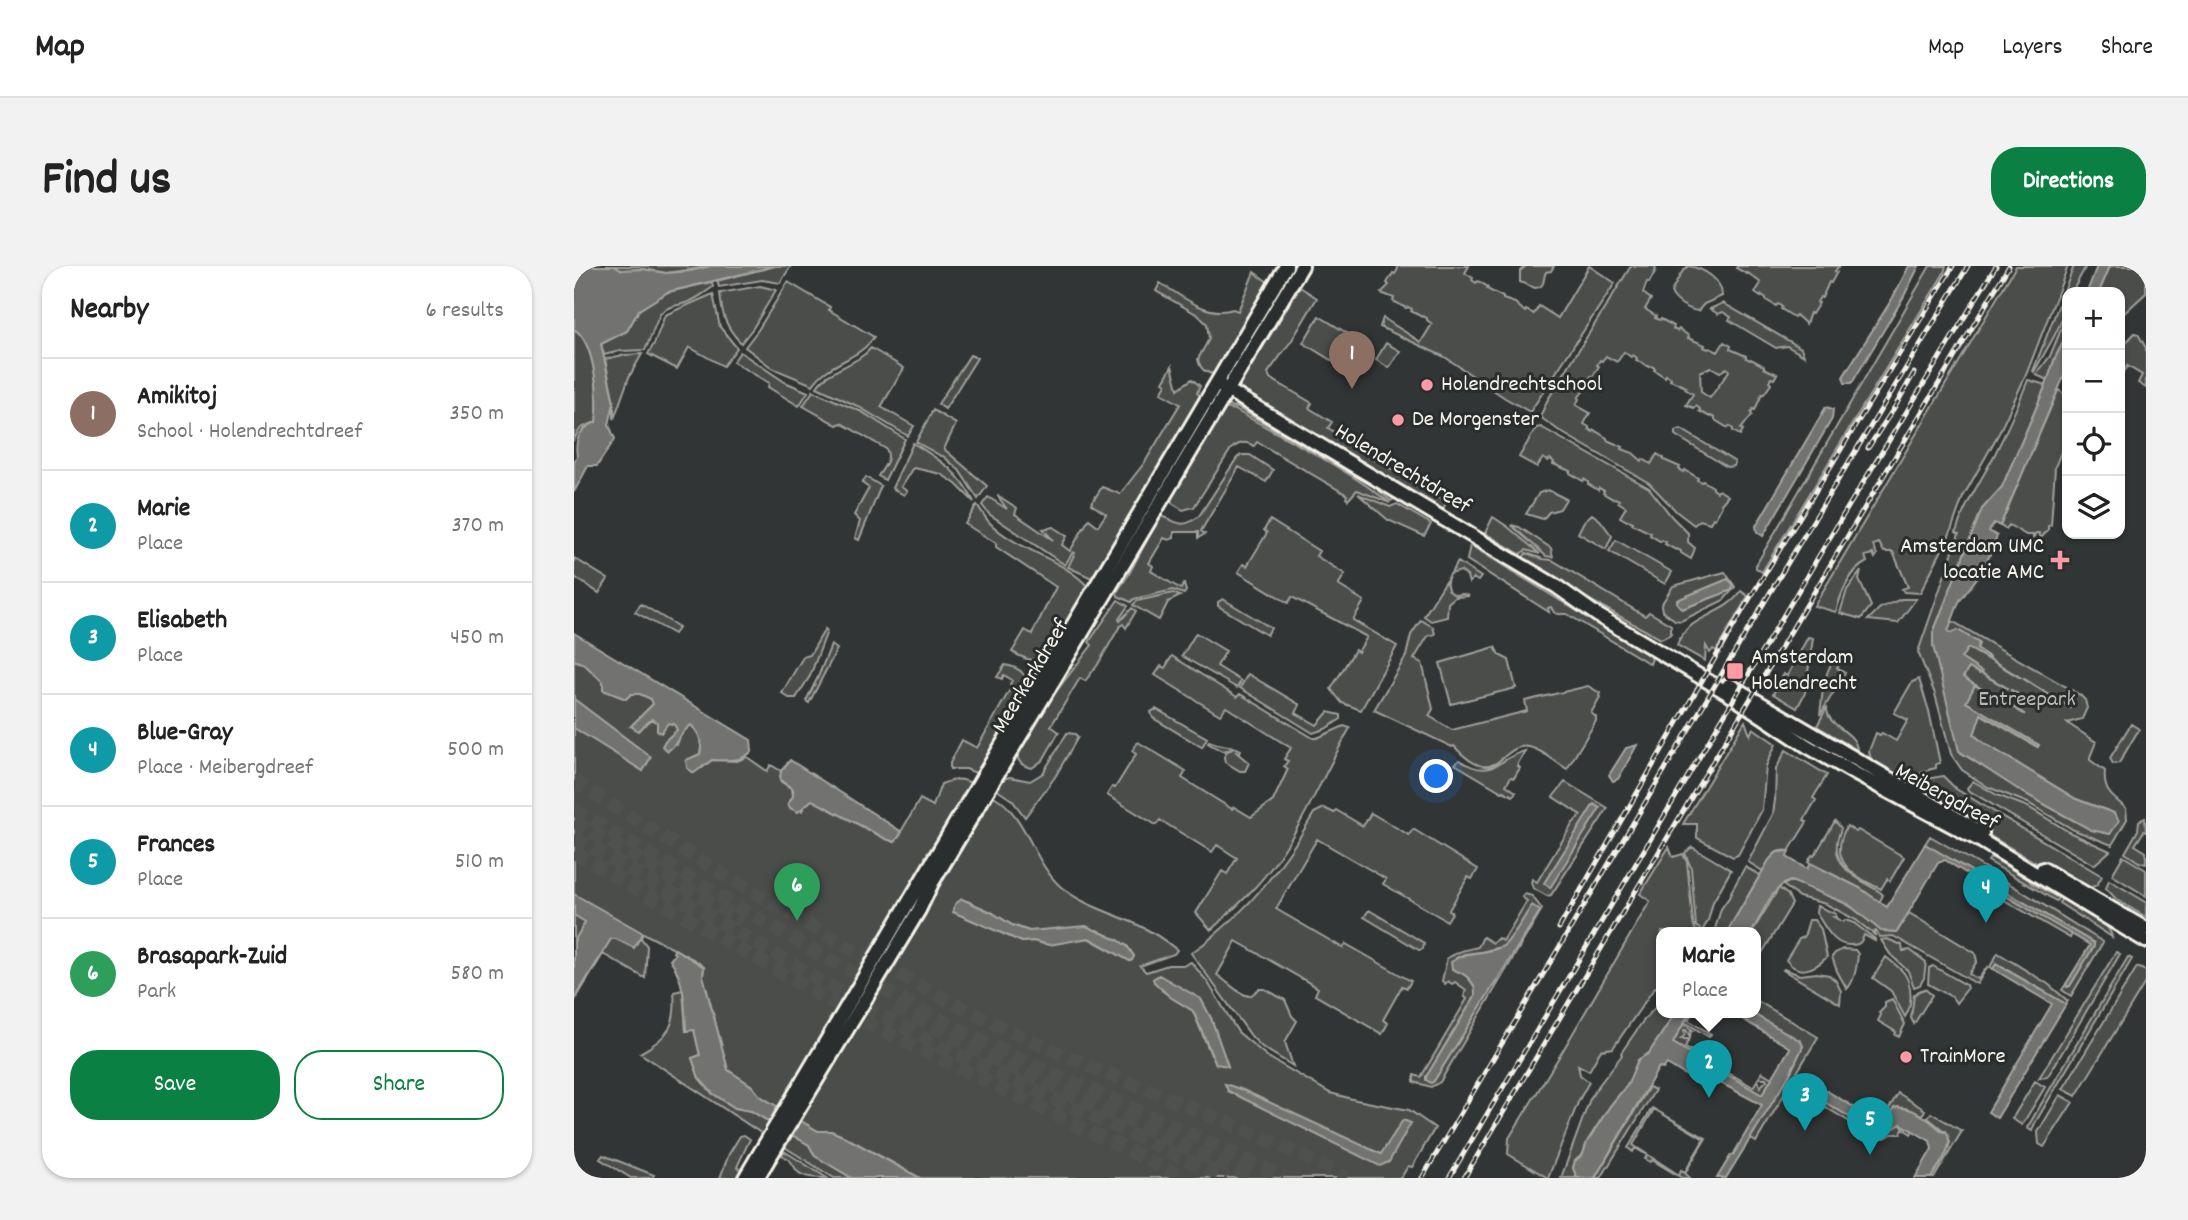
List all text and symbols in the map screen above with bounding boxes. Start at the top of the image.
text: Map [35,25,85,72]
text: Map [1928,31,1964,65]
text: Layers [2002,31,2063,65]
text: Share [2101,31,2153,65]
text: Find us [42,147,171,217]
button: Directions [1991,147,2146,217]
map controls [2062,287,2125,539]
button: + [2062,287,2125,350]
text: Nearby [70,290,148,333]
text: 6 results [426,295,504,328]
pin: 1 [1329,331,1375,389]
button: − [2062,350,2125,413]
place label: Holendrechtschool [1441,369,1603,402]
marker: Holendrechtschool [1419,377,1435,393]
text: Amikitoj [137,379,217,416]
text: 1 [90,398,96,431]
text: 350 m [450,398,504,431]
place label: De Morgenster [1412,404,1540,437]
marker: De Morgenster [1390,412,1406,428]
button: locate [2062,413,2125,476]
text: School · Holendrechtdreef [137,416,362,449]
street label: Holendrechtdreef [1328,416,1477,524]
button: layers [2062,476,2125,539]
text: Marie [137,491,190,528]
text: 2 [88,510,98,543]
text: 370 m [451,510,504,543]
text: Place [137,528,183,561]
place label: Amsterdam UMC locatie AMC [1900,531,2044,590]
marker: Amsterdam UMC locatie AMC [2050,550,2070,570]
text: Elisabeth [137,603,227,640]
street label: Meerkerkdreef [985,613,1079,740]
text: 3 [88,622,98,655]
text: 450 m [450,622,504,655]
text: Place [137,640,183,673]
place label: Amsterdam Holendrecht [1751,642,1857,701]
marker: Amsterdam Holendrecht [1725,661,1745,681]
park label: Entreepark [1978,684,2076,717]
text: Blue-Gray [137,715,233,752]
text: 4 [88,734,98,767]
text: 500 m [447,734,504,767]
text: Place · Meibergdreef [137,752,313,785]
street label: Meibergdreef [1888,756,2005,841]
your location [1419,759,1453,793]
text: Frances [137,827,215,864]
text: 5 [88,846,98,879]
text: 510 m [455,846,504,879]
pin: 6 [774,863,820,921]
text: Place [137,864,183,897]
pin: 4 [1963,865,2009,923]
popup [1656,927,1761,1018]
text: Marie [1682,938,1735,975]
text: Brasapark-Zuid [137,939,287,976]
text: 6 [87,958,99,991]
text: 580 m [451,958,504,991]
text: Place [1682,975,1728,1008]
text: Park [137,976,176,1009]
pin: 2 [1686,1040,1732,1098]
place label: TrainMore [1920,1041,2006,1074]
marker: TrainMore [1898,1049,1914,1065]
button: Save [70,1050,280,1120]
button: Share [294,1050,504,1120]
pin: 3 [1782,1073,1828,1131]
pin: 5 [1847,1097,1893,1155]

